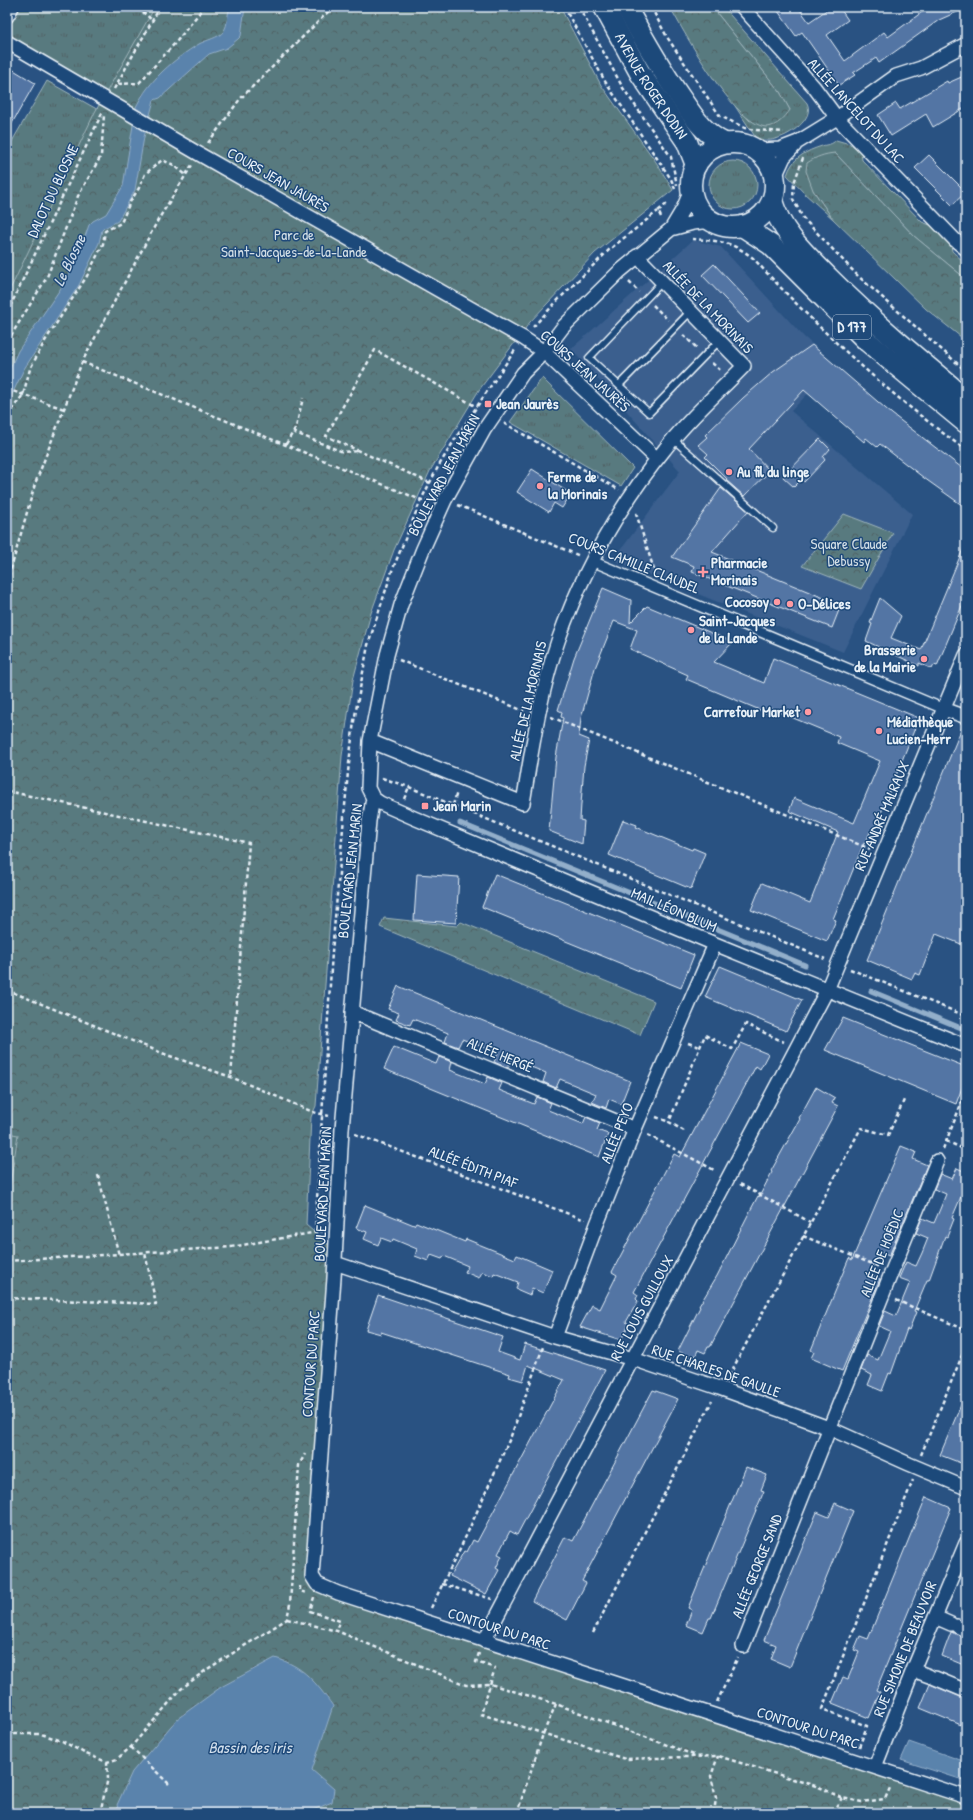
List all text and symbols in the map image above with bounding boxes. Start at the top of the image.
street label: AVENUE ROGER DODIN [610,29,693,143]
street label: ALLÉE LANCELOT DU LAC [803,53,909,168]
street label: DALOT DU BLOSNE [22,140,83,241]
street label: COURS JEAN JAURÈS [223,142,333,217]
park label: Parc de Saint-Jacques-de-la-Lande [221,224,367,262]
water label: Le Blosne [47,230,91,289]
street label: ALLÉE DE LA MORINAIS [658,255,758,358]
road number: D 177 [833,315,871,339]
street label: COURS JEAN JAURÈS [536,325,635,417]
place label: Jean Jaurès [496,393,559,414]
marker: Jean Jaurès [483,399,493,409]
street label: BOULEVARD JEAN MARIN [403,410,485,539]
place label: Au fil du linge [737,461,809,483]
place label: Ferme de la Morinais [547,466,607,504]
marker: Au fil du linge [724,467,734,477]
marker: Ferme de la Morinais [535,481,545,491]
street label: COURS CAMILLE CLAUDEL [565,527,703,599]
park label: Square Claude Debussy [811,533,887,571]
place label: Pharmacie Morinais [711,552,767,590]
marker: Pharmacie Morinais [698,567,708,577]
place label: Cocosoy [725,591,770,613]
place label: O-Délices [798,593,851,614]
marker: Cocosoy [772,597,782,607]
marker: O-Délices [785,599,795,609]
place label: Saint-Jacques de la Lande [699,610,775,648]
marker: Saint-Jacques de la Lande [686,625,696,635]
street label: ALLÉE DE LA MORINAIS [504,639,551,763]
place label: Brasserie de la Mairie [854,639,916,677]
marker: Brasserie de la Mairie [919,654,929,664]
place label: Carrefour Market [704,701,801,722]
marker: Carrefour Market [803,707,813,717]
place label: Médiathèque Lucien-Herr [887,711,953,749]
marker: Médiathèque Lucien-Herr [874,726,884,736]
street label: RUE ANDRÉ MALRAUX [849,758,914,874]
place label: Jean Marin [433,795,492,816]
marker: Jean Marin [420,801,430,811]
street label: BOULEVARD JEAN MARIN [332,803,367,939]
street label: MAIL LÉON BLUM [628,882,720,937]
street label: ALLÉE HERGÉ [464,1032,537,1077]
street label: ALLÉE PEYO [595,1099,638,1166]
street label: BOULEVARD JEAN MARIN [308,1126,337,1262]
street label: ALLÉE ÉDITH PIAF [426,1140,521,1193]
street label: ALLÉE DE HOËDIC [854,1206,909,1300]
street label: RUE LOUIS GUILLOUX [605,1251,678,1364]
street label: CONTOUR DU PARC [296,1310,325,1418]
street label: RUE CHARLES DE GAULLE [649,1339,784,1403]
street label: ALLÉE GEORGE SAND [726,1510,787,1621]
street label: RUE SIMONE DE BEAUVOIR [868,1577,941,1720]
street label: CONTOUR DU PARC [445,1602,553,1655]
street label: CONTOUR DU PARC [754,1701,862,1754]
water label: Bassin des iris [208,1736,293,1758]

